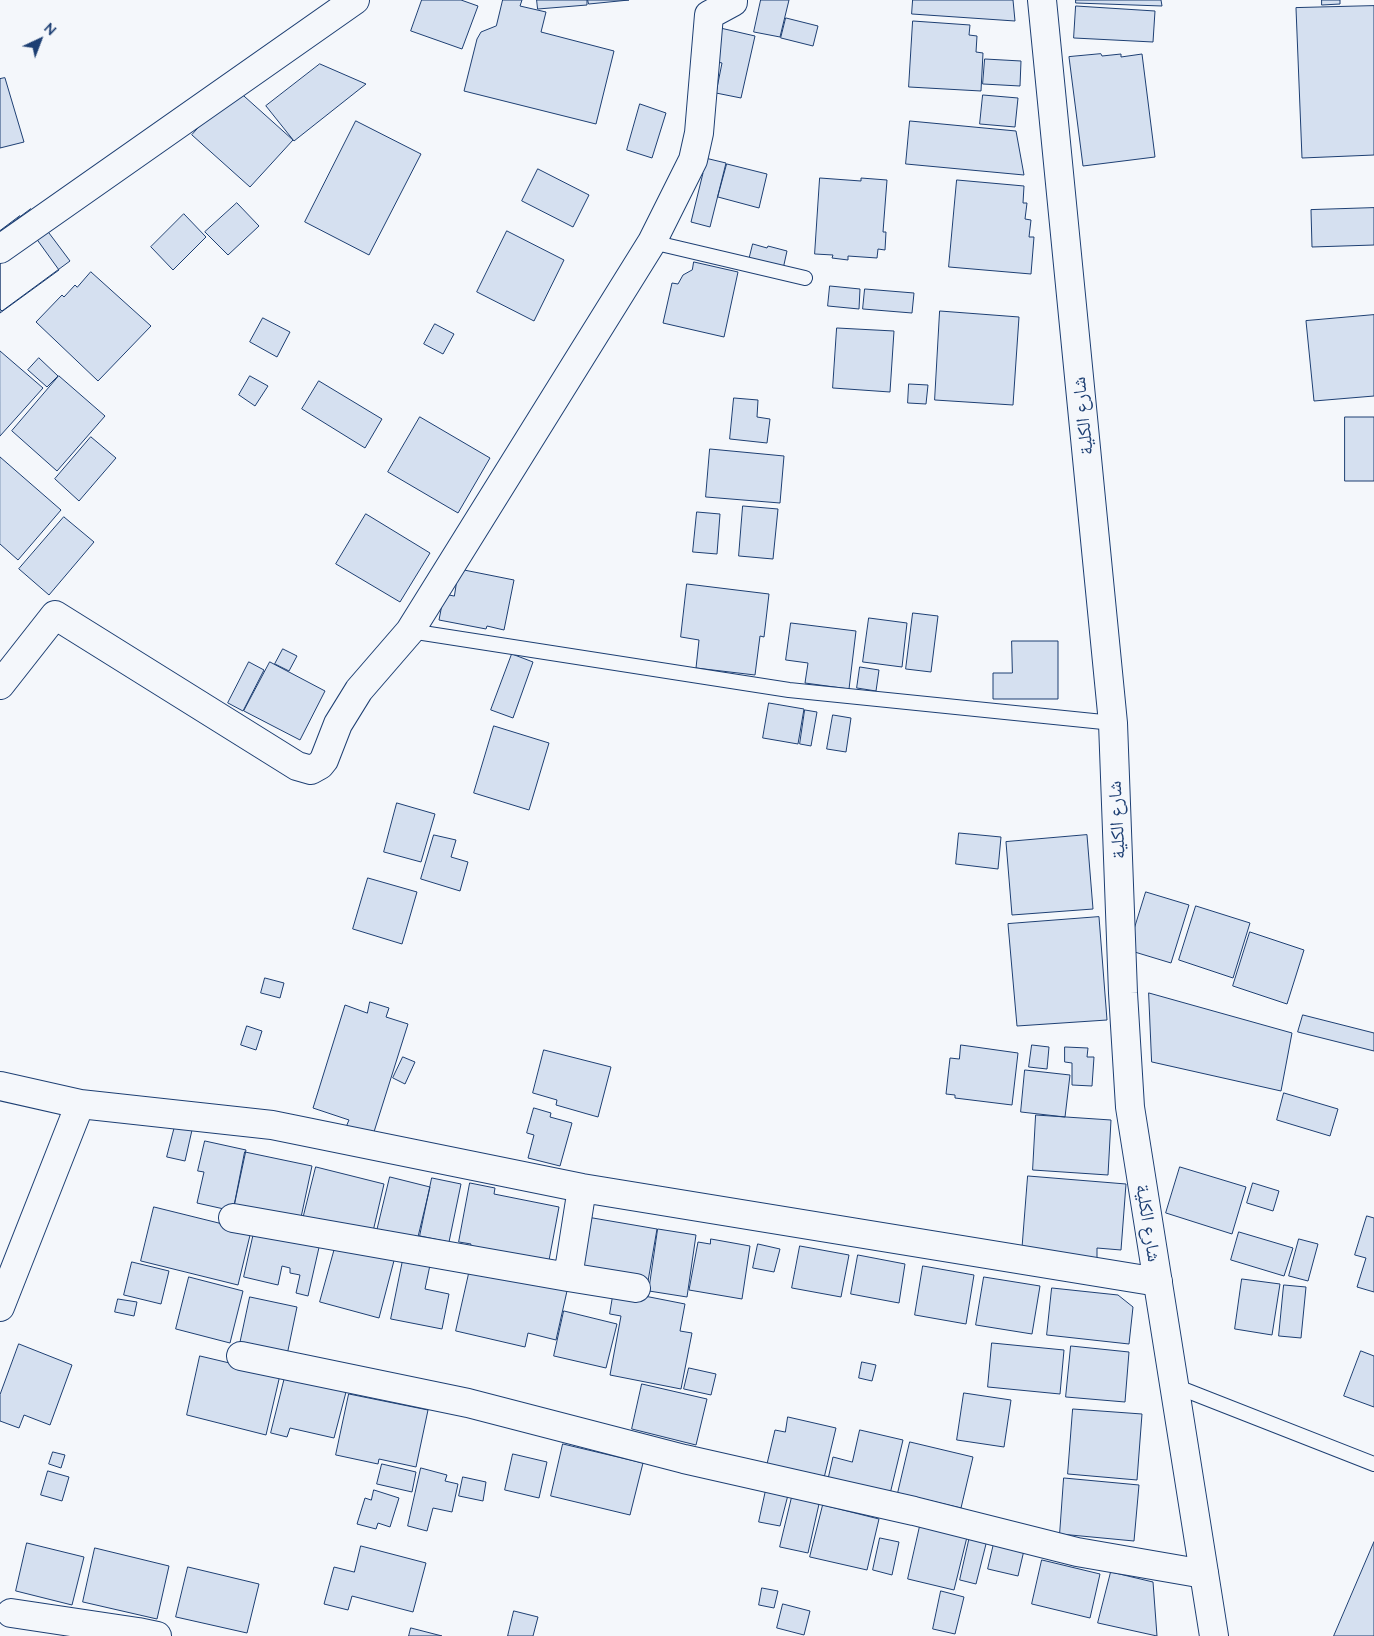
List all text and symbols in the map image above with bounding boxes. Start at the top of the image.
north arrow [15,15,65,65]
text: N [40,19,60,39]
street label: شارع الكلية [1068,376,1098,456]
street label: شارع الكلية [1104,780,1130,860]
street label: شارع الكلية [1131,1182,1165,1264]

